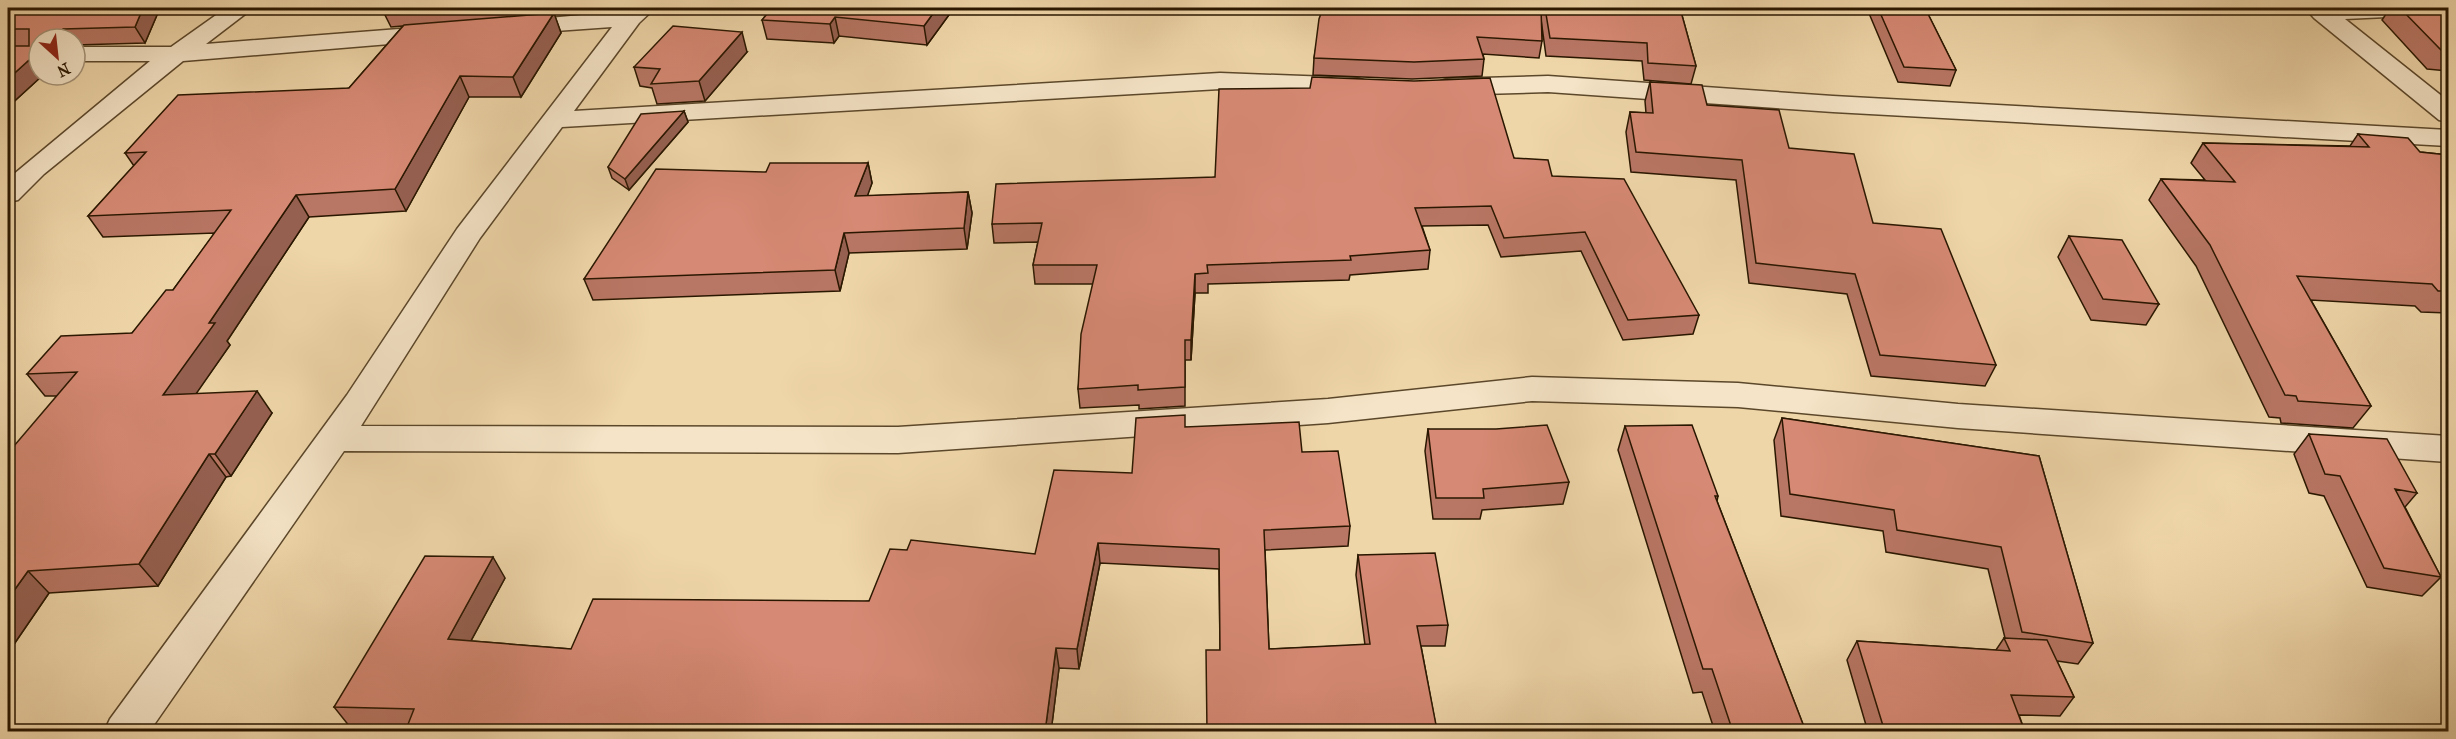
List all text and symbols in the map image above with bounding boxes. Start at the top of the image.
north arrow [27,27,87,87]
text: N [53,59,73,82]

